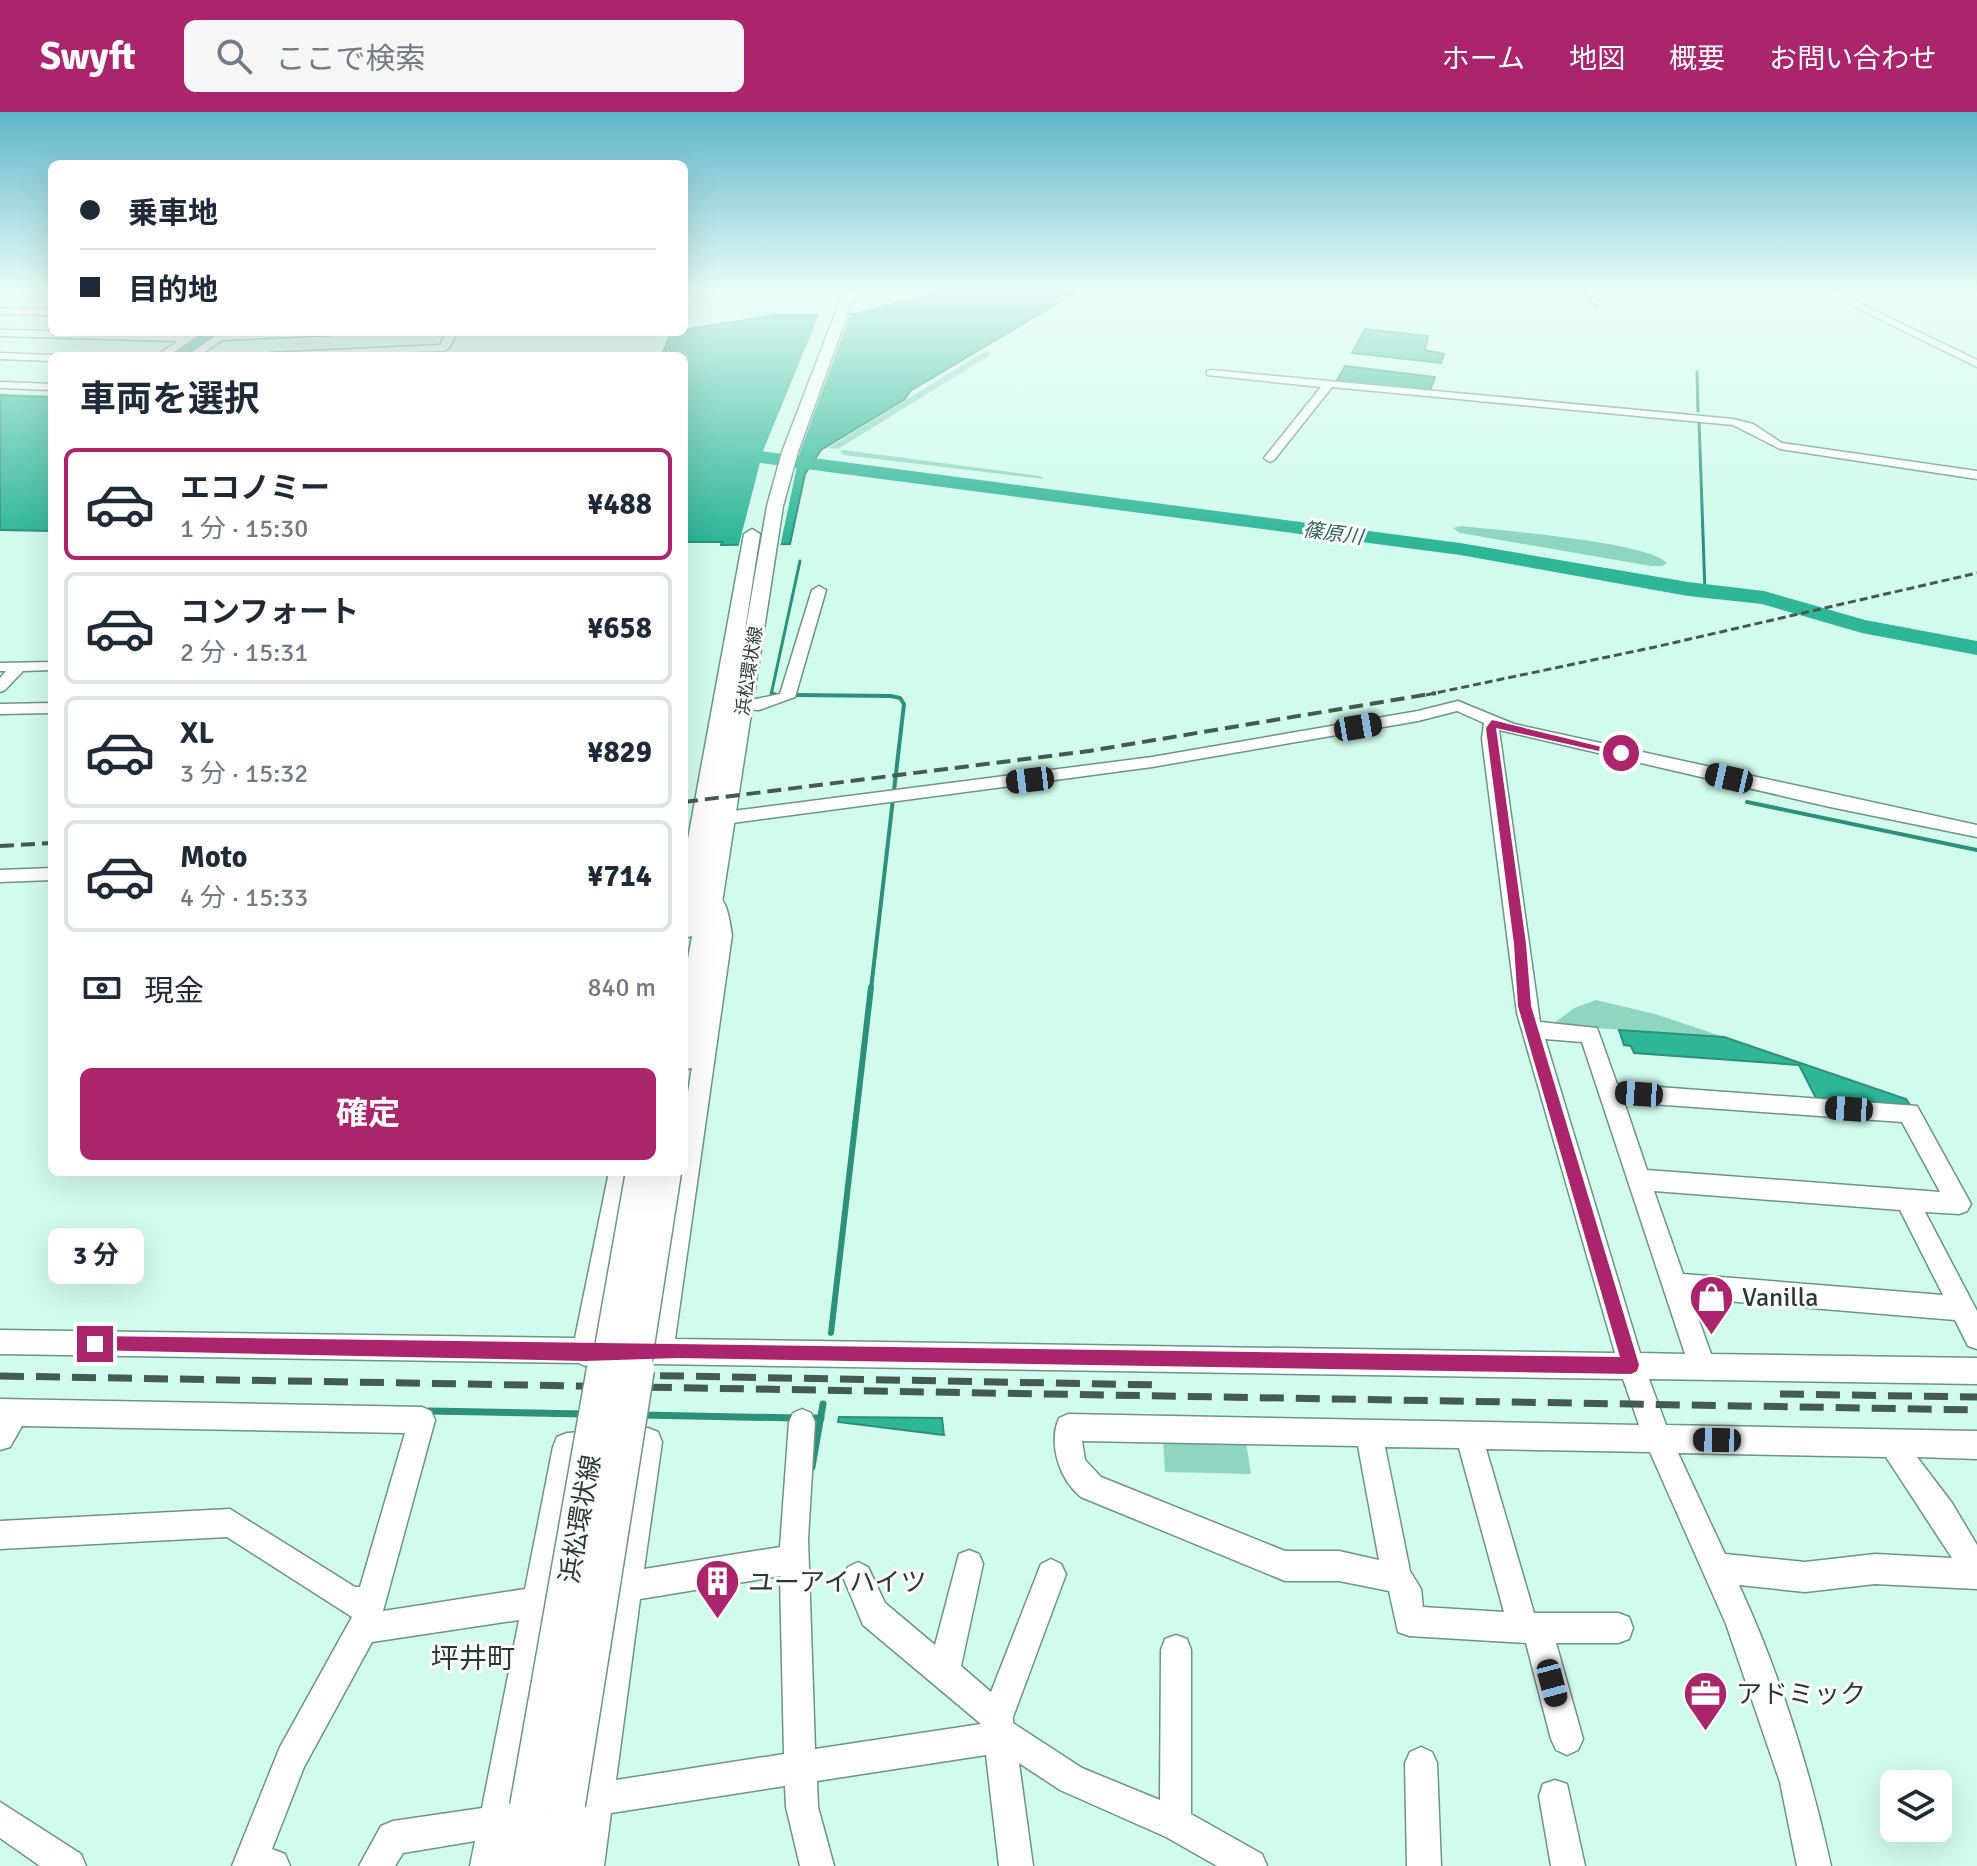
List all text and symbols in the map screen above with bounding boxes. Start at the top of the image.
search box [184,20,744,92]
text: Swyft [40,33,136,80]
icon: search [212,34,256,78]
text: ここで検索 [276,41,426,78]
text: ホーム [1442,42,1525,76]
text: 地図 [1569,42,1625,76]
text: 概要 [1669,42,1725,76]
text: お問い合わせ [1769,42,1937,76]
text: 乗車地 [128,195,218,232]
text: 目的地 [128,272,218,309]
text: 車両を選択 [80,377,260,422]
icon: car [84,468,156,540]
text: エコノミー [180,470,330,507]
text: ¥488 [587,486,652,523]
text: 1 分 · 15:30 [180,513,308,545]
water label: 篠原川 [1301,517,1366,550]
icon: car [84,592,156,664]
text: コンフォート [180,594,359,631]
text: ¥658 [587,610,652,647]
street label: 浜松環状線 [731,625,767,717]
text: 2 分 · 15:31 [180,637,308,669]
car [1332,711,1384,743]
text: XL [180,715,214,752]
icon: car [84,716,156,788]
text: ¥829 [587,734,652,771]
route start [1603,735,1639,771]
text: 3 分 · 15:32 [180,758,308,790]
car [1703,761,1755,795]
car [1005,765,1055,795]
text: Moto [180,839,247,876]
icon: car [84,840,156,912]
text: ¥714 [587,858,652,895]
text: 4 分 · 15:33 [180,882,308,914]
icon: cash [80,966,124,1010]
text: 840 m [587,972,656,1004]
text: 現金 [144,973,204,1010]
button: 確定 [80,1068,656,1160]
car [1614,1080,1664,1108]
car [1824,1095,1874,1123]
callout: 3 分 [47,1228,143,1284]
text: 3 分 [73,1240,119,1272]
shop icon: Vanilla [1687,1273,1735,1336]
place label: Vanilla [1742,1282,1819,1314]
route end [77,1326,113,1362]
car [1693,1428,1741,1452]
street label: 浜松環状線 [554,1452,608,1586]
building icon: ユーアイハイツ [693,1558,741,1621]
place label: ユーアイハイツ [748,1567,927,1599]
district label: 坪井町 [431,1642,515,1676]
car [1534,1657,1570,1709]
office icon: アドミック [1681,1670,1729,1733]
place label: アドミック [1736,1679,1866,1711]
map controls [1880,1770,1952,1842]
button: layers [1880,1770,1952,1842]

